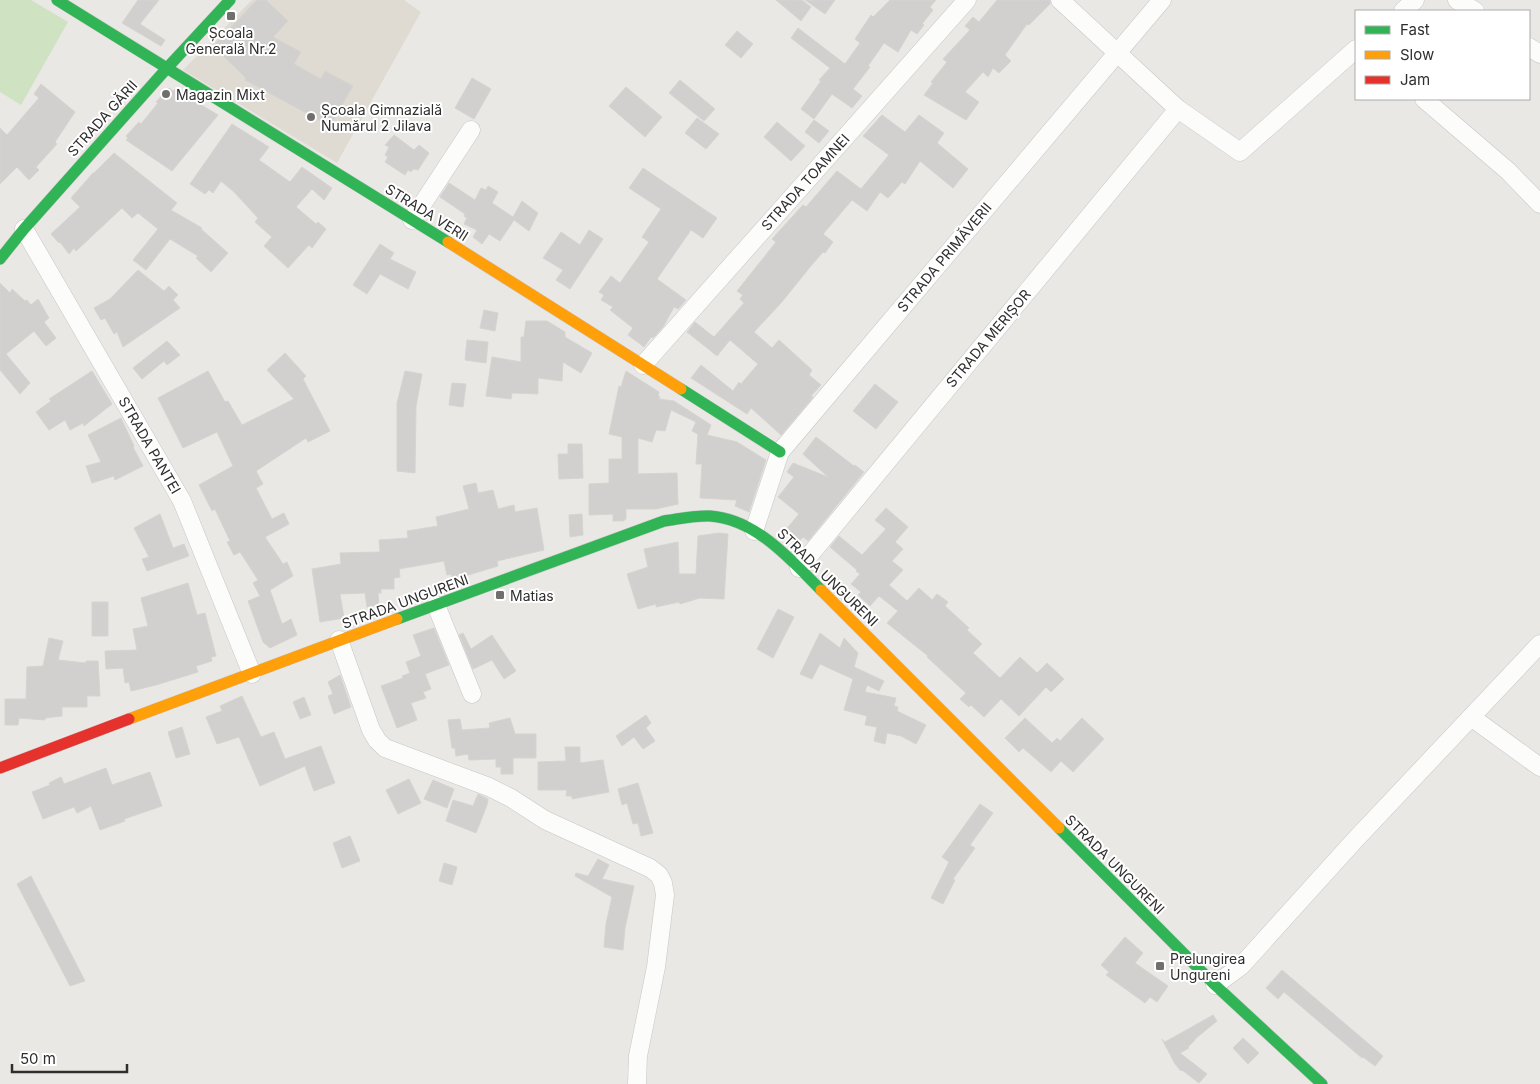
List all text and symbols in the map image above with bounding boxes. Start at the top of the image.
marker: Școala Generală Nr.2 [225,10,237,22]
legend [1355,10,1530,100]
text: Fast [1400,20,1430,39]
place label: Școala Generală Nr.2 [186,24,276,57]
text: Slow [1400,45,1434,64]
text: Jam [1400,70,1430,89]
street label: STRADA GĂRII [63,76,141,159]
place label: Magazin Mixt [176,86,265,103]
marker: Magazin Mixt [160,88,172,100]
place label: Școala Gimnazială Numărul 2 Jilava [321,101,442,134]
marker: Școala Gimnazială Numărul 2 Jilava [305,111,317,123]
street label: STRADA TOAMNEI [757,130,853,234]
street label: STRADA VERII [382,180,472,244]
street label: STRADA PRIMĂVERII [893,198,995,315]
street label: STRADA MERIȘOR [942,286,1035,391]
street label: STRADA PANTEI [115,393,185,497]
street label: STRADA UNGURENI [774,525,882,629]
street label: STRADA UNGURENI [339,570,471,632]
place label: Matias [510,587,554,604]
marker: Matias [494,589,506,601]
street label: STRADA UNGURENI [1062,811,1168,917]
place label: Prelungirea Ungureni [1170,950,1245,983]
marker: Prelungirea Ungureni [1154,960,1166,972]
scale bar [12,1042,128,1074]
text: 50 m [20,1049,56,1068]

